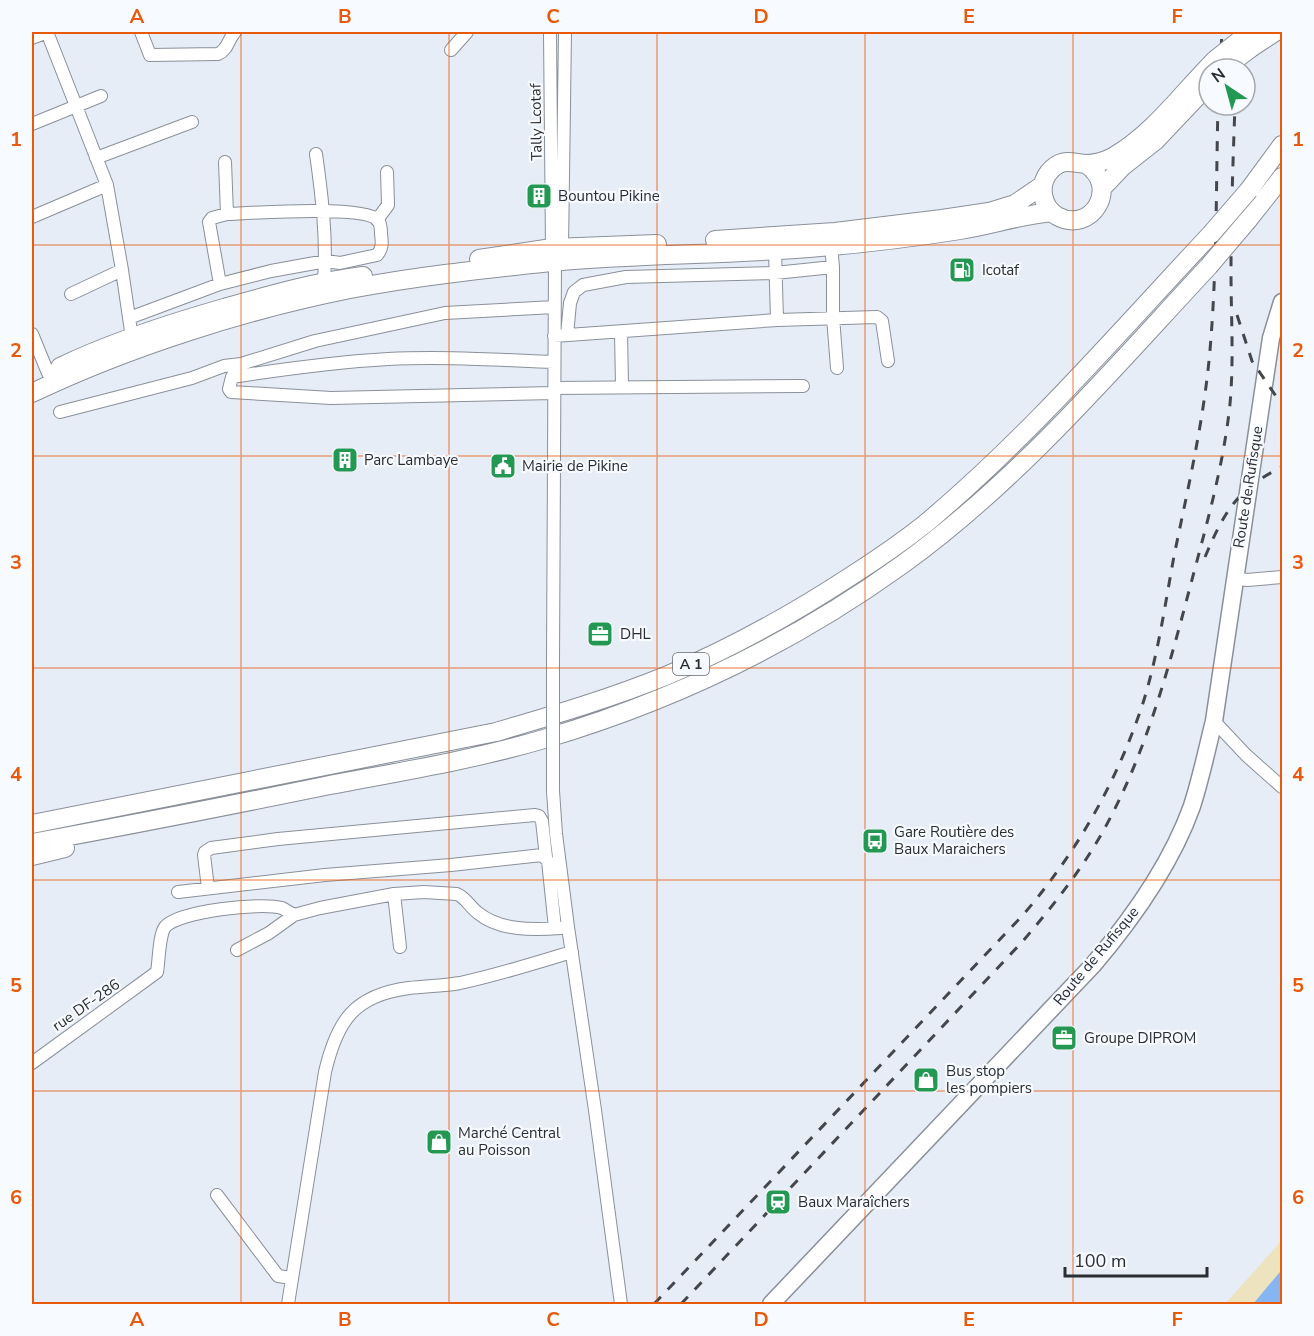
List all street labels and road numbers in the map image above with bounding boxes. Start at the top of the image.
street label: Tally Lcotaf [525,82,547,161]
street label: Route de Rufisque [1228,424,1268,550]
road number: A 1 [673,653,709,675]
street label: Route de Rufisque [1049,902,1143,1010]
street label: rue DF-286 [48,974,124,1036]

